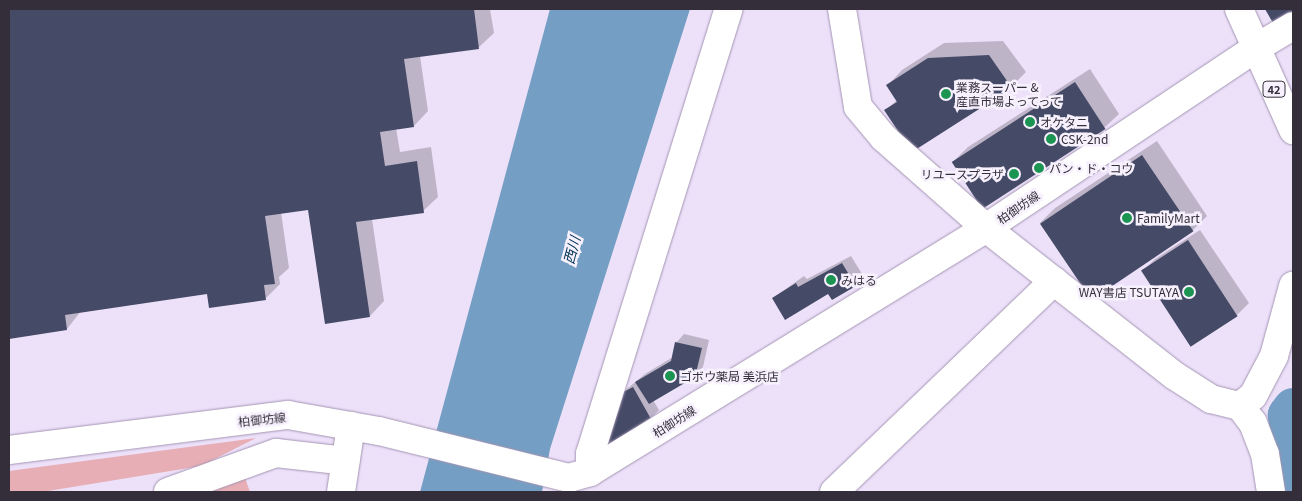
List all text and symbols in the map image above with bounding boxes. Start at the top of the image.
place label: 業務スーパー & 産直市場よってって [956,80,1064,108]
road number: 42 [1262,80,1286,98]
marker: 業務スーパー & 産直市場よってって [940,88,952,100]
place label: オケタニ [1040,115,1088,129]
marker: オケタニ [1024,116,1036,128]
place label: CSK-2nd [1061,132,1108,146]
marker: CSK-2nd [1045,133,1057,145]
place label: パン・ド・コウ [1049,161,1133,175]
marker: パン・ド・コウ [1033,162,1045,174]
place label: リユースプラザ [920,167,1004,181]
marker: リユースプラザ [1008,168,1020,180]
street label: 柏御坊線 [994,188,1042,226]
place label: FamilyMart [1137,211,1200,225]
marker: FamilyMart [1121,212,1133,224]
water label: 西川 [559,234,583,266]
place label: みはる [841,273,877,287]
marker: みはる [825,274,837,286]
place label: WAY書店 TSUTAYA [1079,285,1179,299]
marker: WAY書店 TSUTAYA [1183,286,1195,298]
place label: ゴボウ薬局 美浜店 [680,369,779,383]
marker: ゴボウ薬局 美浜店 [664,370,676,382]
street label: 柏御坊線 [650,402,698,440]
street label: 柏御坊線 [237,409,287,429]

